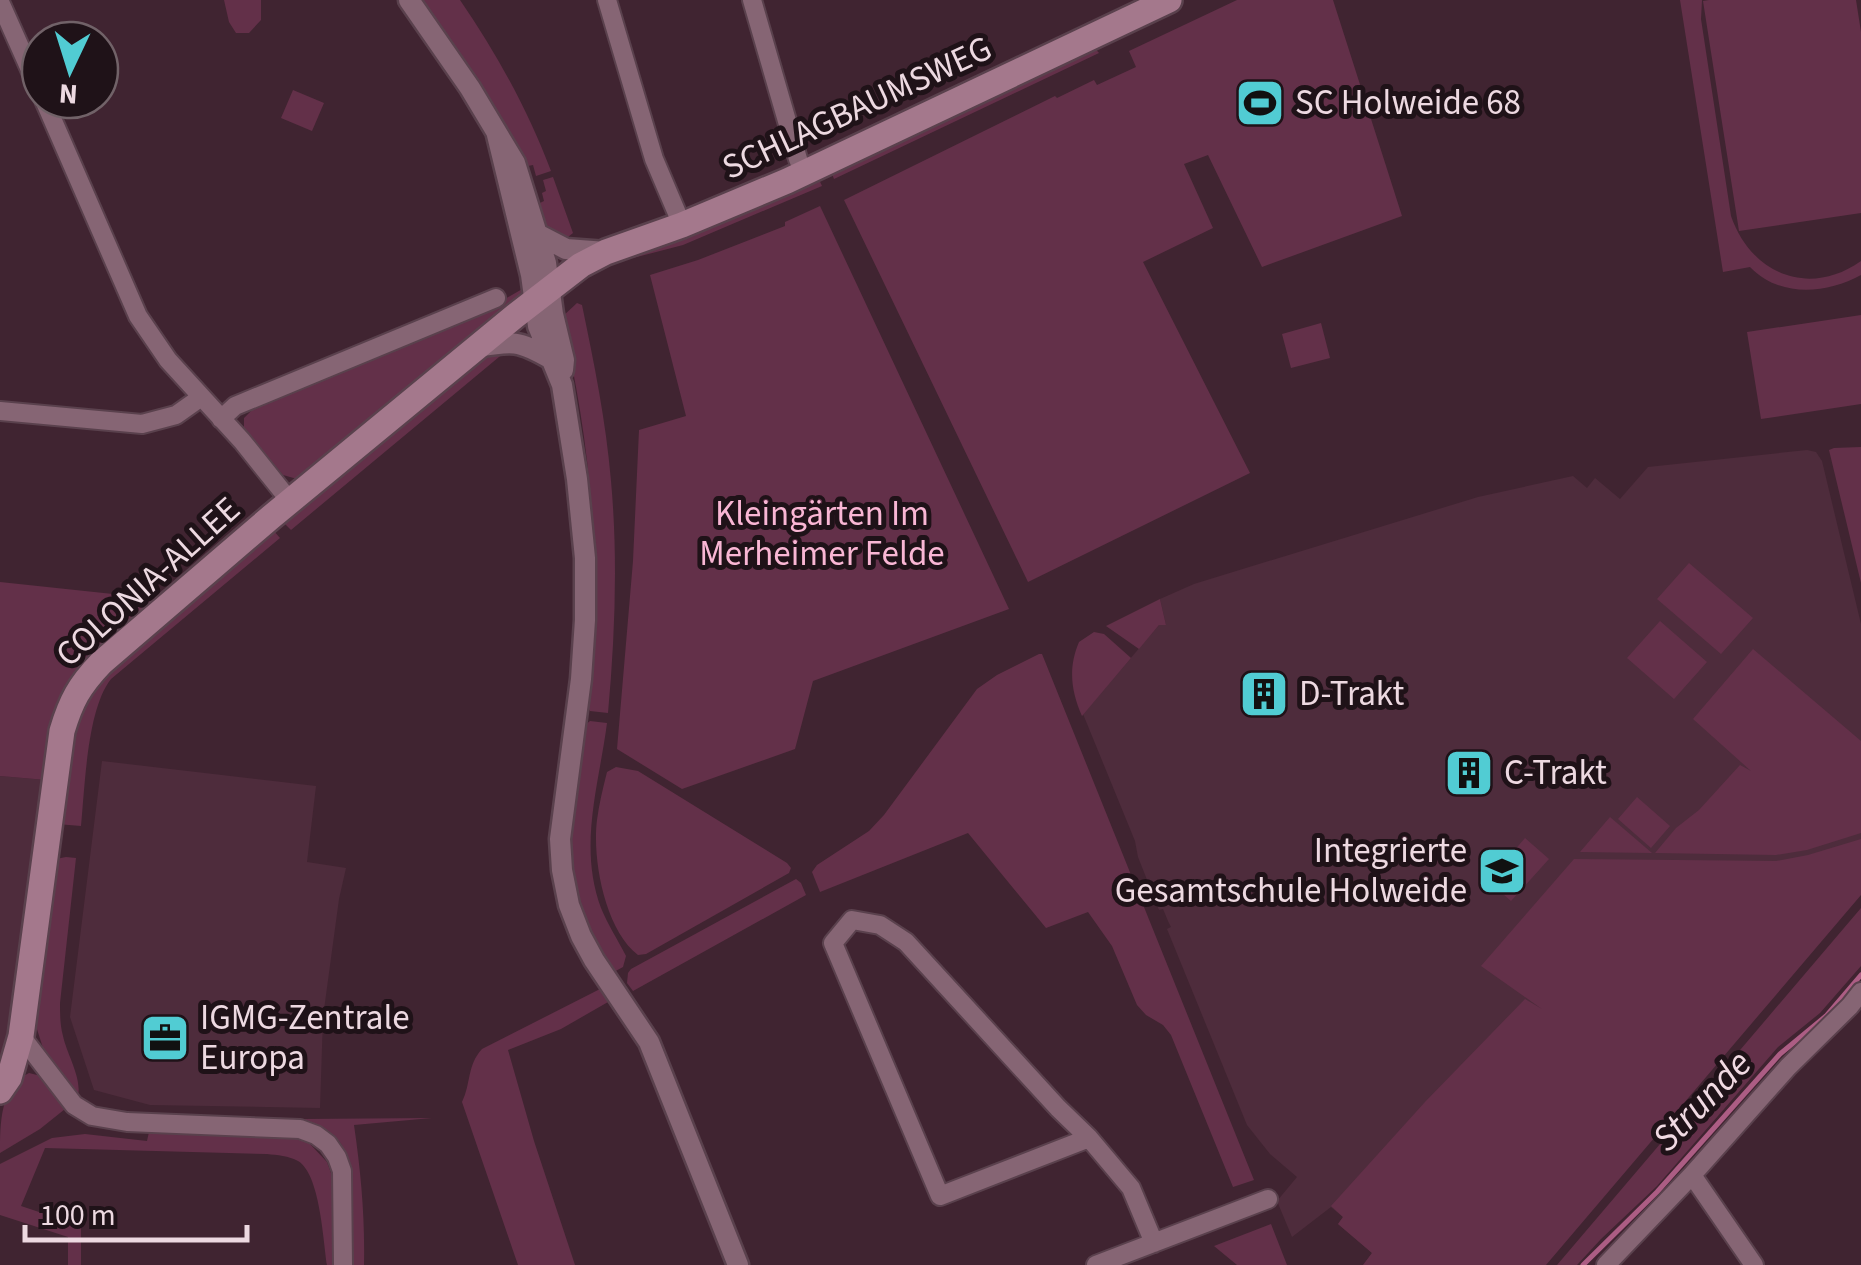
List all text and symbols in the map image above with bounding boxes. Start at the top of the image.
north arrow [20,20,120,120]
street label: SCHLAGBAUMSWEG [714,24,1000,192]
text: N [58,73,79,115]
sports icon: SC Holweide 68 [1234,77,1286,129]
place label: SC Holweide 68 [1295,78,1521,128]
street label: COLONIA-ALLEE [45,485,251,679]
park label: Kleingärten Im Merheimer Felde [699,489,945,579]
building icon: D-Trakt [1238,668,1290,720]
place label: D-Trakt [1299,669,1404,719]
building icon: C-Trakt [1443,747,1495,799]
place label: C-Trakt [1504,748,1607,798]
place label: Integrierte Gesamtschule Holweide [1115,826,1467,916]
school or university icon: Integrierte Gesamtschule Holweide [1476,845,1528,897]
place label: IGMG-Zentrale Europa [200,993,410,1083]
office icon: IGMG-Zentrale Europa [139,1012,191,1064]
water label: Strunde [1640,1038,1764,1164]
scale bar [25,1180,248,1242]
text: 100 m [40,1194,116,1237]

